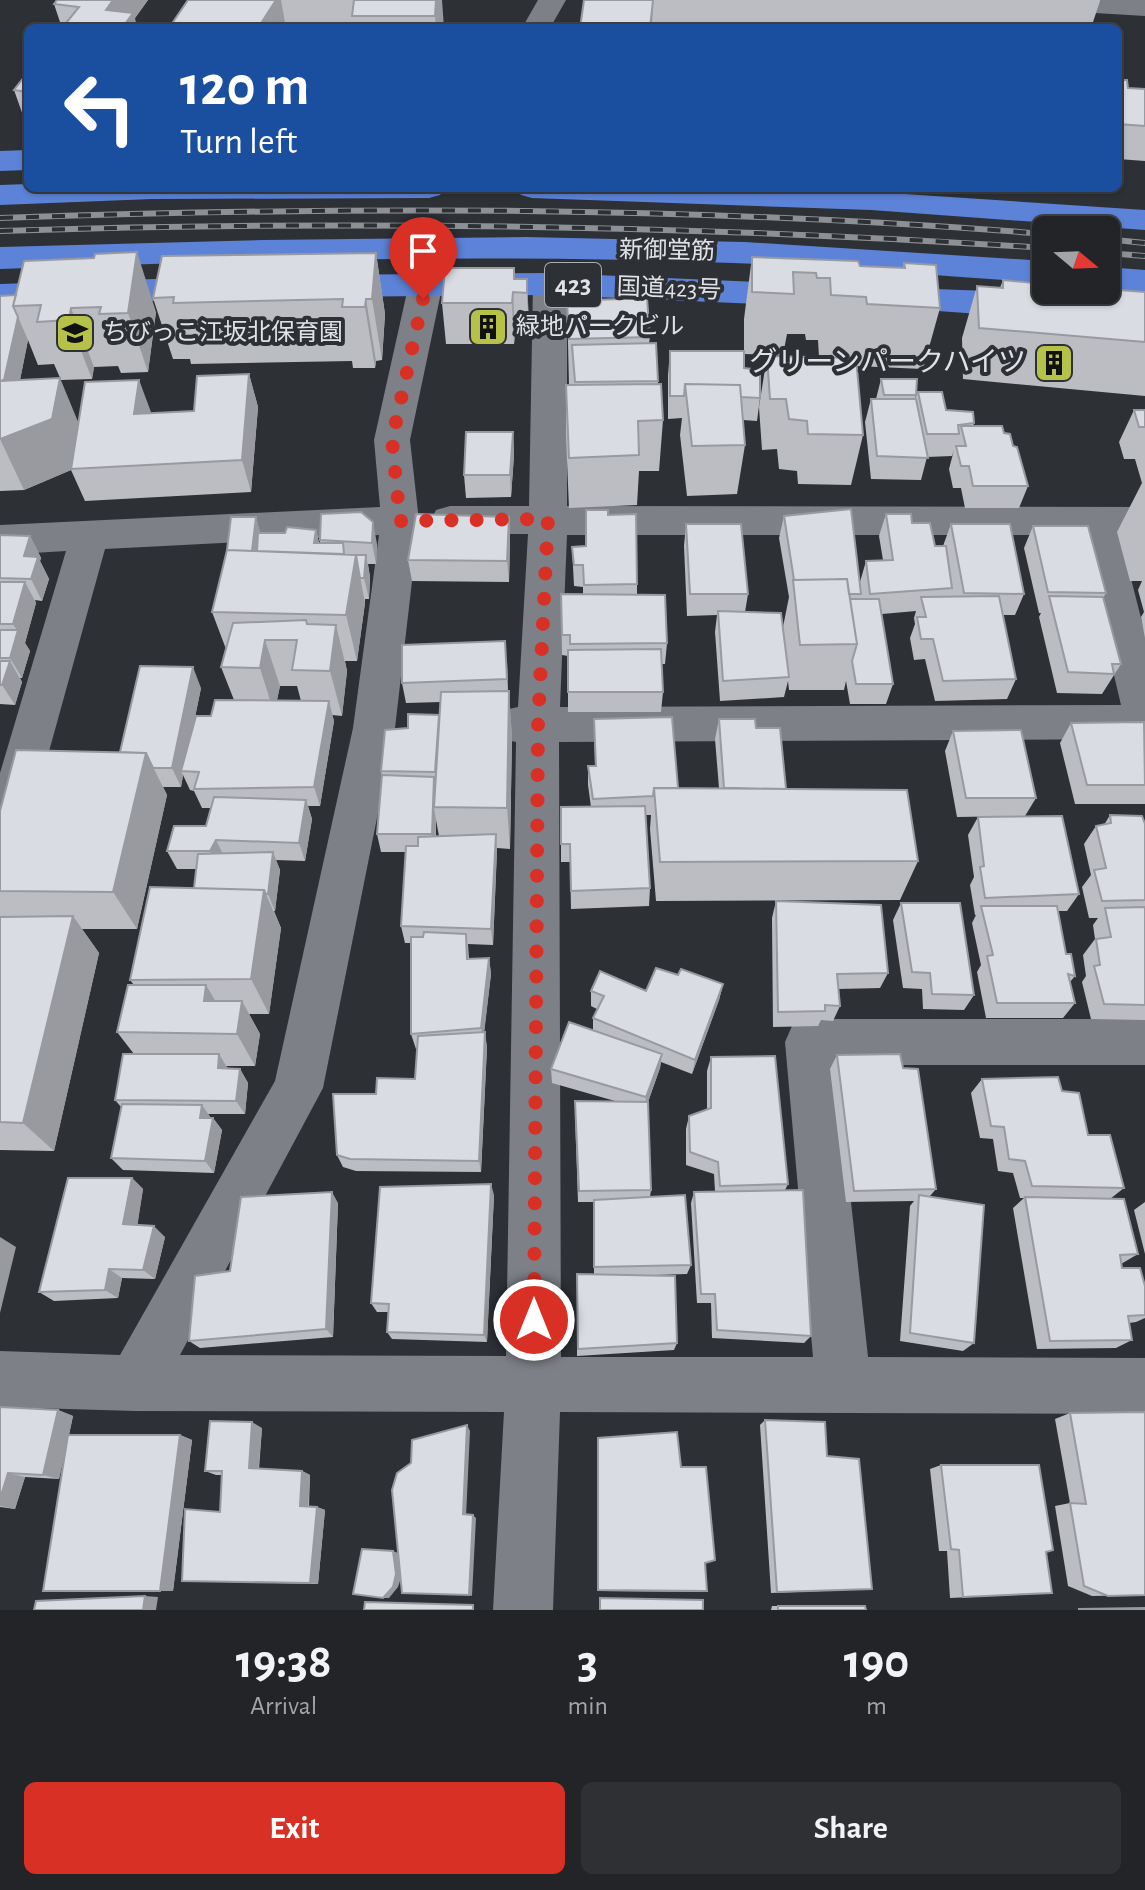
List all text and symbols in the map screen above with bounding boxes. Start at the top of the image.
icon: left [48,56,152,160]
text: 120 m [180,59,309,115]
text: Turn left [180,124,297,160]
north arrow [1032,216,1120,304]
map controls [1032,216,1120,304]
pin [389,217,457,299]
icon: arrive [401,229,445,273]
street label: 新御堂筋 [619,236,715,264]
road number: 423 [545,263,601,307]
street label: 国道423号 [616,273,722,303]
building icon: 緑地パークビル [467,306,509,348]
school or university icon: ちびっこ江坂北保育園 [54,312,96,354]
place label: 緑地パークビル [516,313,684,339]
place label: ちびっこ江坂北保育園 [103,319,343,345]
building icon: グリーンパークハイツ [1033,342,1075,384]
place label: グリーンパークハイツ [749,347,1026,377]
position arrow [492,1278,576,1362]
text: 19:38 [236,1639,332,1687]
text: 3 [577,1639,598,1687]
text: 190 [844,1639,909,1687]
text: Arrival [250,1693,317,1719]
text: min [567,1693,608,1719]
text: m [866,1693,887,1719]
button: Exit [24,1782,565,1874]
button: Share [581,1782,1121,1874]

